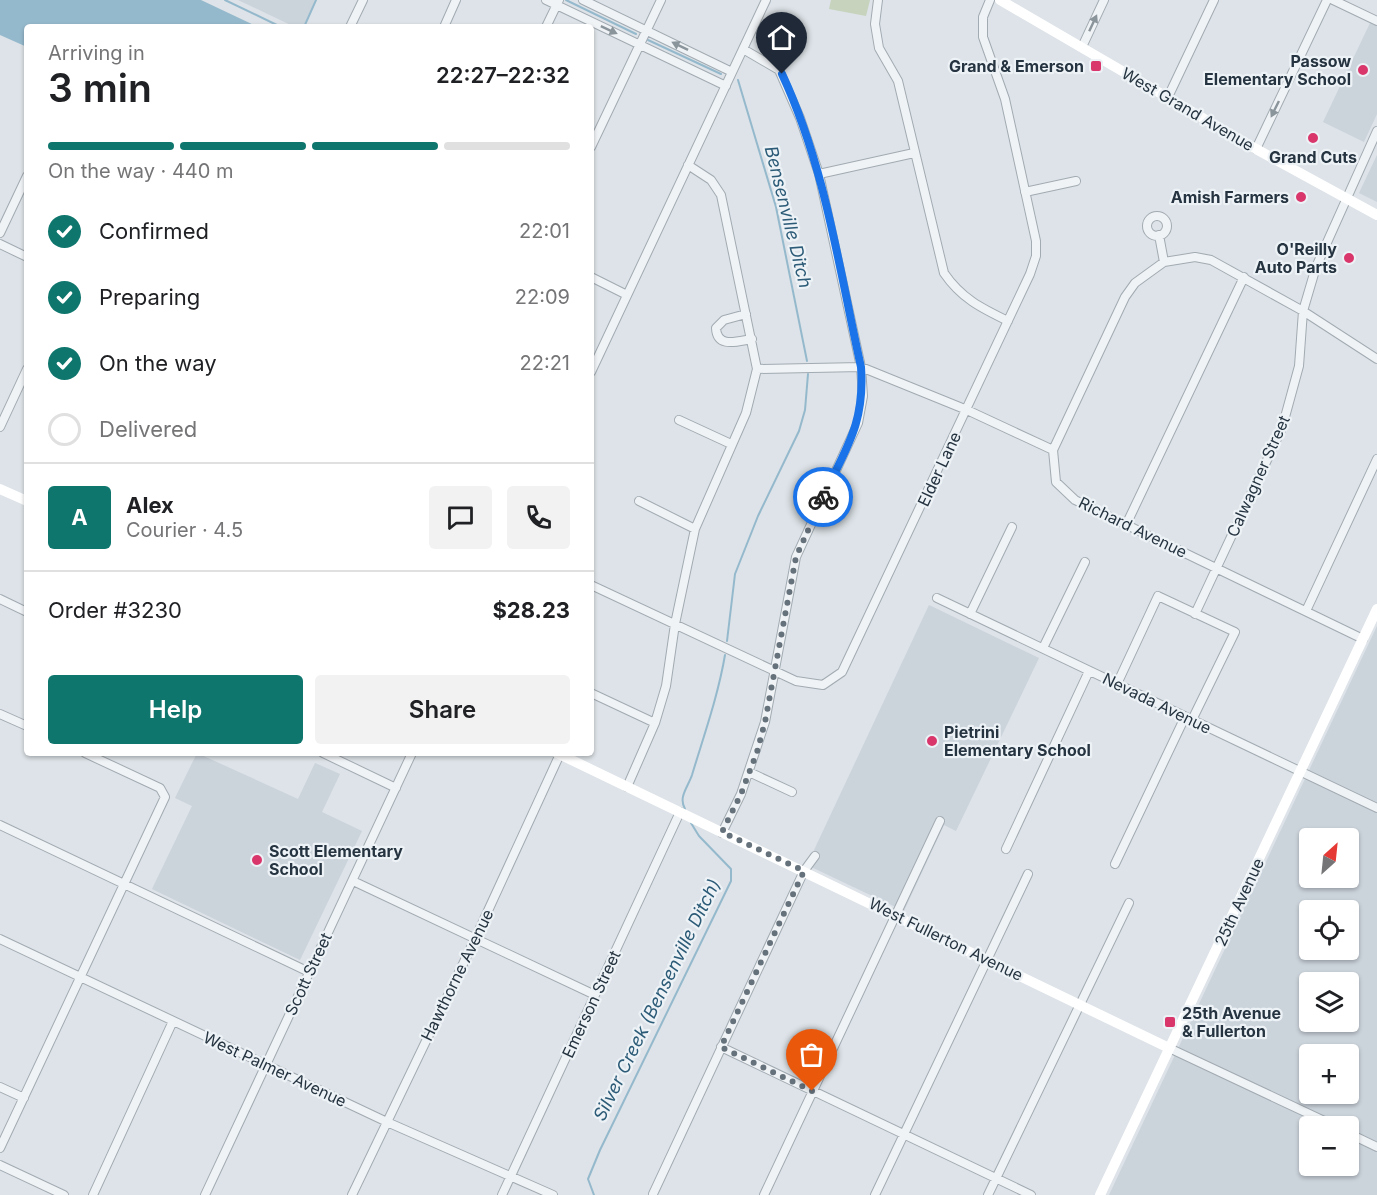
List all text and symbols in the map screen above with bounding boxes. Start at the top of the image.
pin [756,12,807,74]
one-way arrow [1088,15,1097,32]
icon: home [765,21,798,54]
one-way arrow [601,25,618,34]
text: Arriving in [48,41,145,65]
one-way arrow [671,42,688,51]
place label: Passow Elementary School [1204,51,1351,89]
place label: Grand & Emerson [949,56,1084,76]
marker: Grand & Emerson [1089,59,1103,73]
text: 22:27–22:32 [436,62,570,88]
street label: West Grand Avenue [1118,63,1258,155]
marker: Passow Elementary School [1356,63,1370,77]
text: 3 min [48,64,152,111]
one-way arrow [1270,101,1279,118]
marker: Grand Cuts [1306,131,1320,145]
water label: Bensenville Ditch [761,144,816,290]
place label: Grand Cuts [1269,147,1357,167]
text: On the way · 440 m [48,159,234,183]
place label: Amish Farmers [1171,187,1289,207]
marker: Amish Farmers [1294,190,1308,204]
icon: check [48,215,81,248]
text: Confirmed [99,218,209,244]
text: 22:01 [519,219,570,243]
place label: O'Reilly Auto Parts [1255,239,1337,277]
marker: O'Reilly Auto Parts [1342,251,1356,265]
icon: check [48,281,81,314]
text: Preparing [99,284,200,310]
text: 22:09 [515,285,570,309]
icon: check [48,347,81,380]
text: On the way [99,350,217,376]
text: 22:21 [520,351,570,375]
street label: Calwagner Street [1222,412,1294,540]
text: Delivered [99,416,197,442]
street label: Elder Lane [913,429,965,509]
courier [793,467,853,527]
icon: bike [807,481,840,514]
button: chat [429,486,492,549]
button: phone [507,486,570,549]
text: Alex [126,492,174,518]
street label: Richard Avenue [1076,492,1190,562]
text: A [71,504,88,530]
text: Courier · 4.5 [126,518,243,542]
text: Order #3230 [48,597,182,623]
text: $28.23 [492,597,570,623]
street label: Nevada Avenue [1099,668,1215,738]
button: Help [48,675,303,744]
button: Share [315,675,570,744]
place label: Pietrini Elementary School [944,722,1091,760]
marker: Pietrini Elementary School [925,734,939,748]
north arrow [1299,828,1359,888]
map controls [1299,828,1359,1176]
place label: Scott Elementary School [269,841,403,879]
marker: Scott Elementary School [250,853,264,867]
street label: 25th Avenue [1210,855,1268,949]
water label: Silver Creek (Bensenville Ditch) [589,875,724,1124]
street label: West Fullerton Avenue [866,893,1026,985]
button: locate [1299,900,1359,960]
street label: Hawthorne Avenue [416,906,498,1044]
street label: Scott Street [280,930,336,1018]
street label: Emerson Street [557,947,625,1061]
button: layers [1299,972,1359,1032]
place label: 25th Avenue & Fullerton [1182,1003,1281,1041]
marker: 25th Avenue & Fullerton [1163,1015,1177,1029]
street label: West Palmer Avenue [200,1027,350,1111]
pin [786,1029,837,1091]
icon: bag [795,1038,828,1071]
button: + [1299,1044,1359,1104]
button: − [1299,1116,1359,1176]

